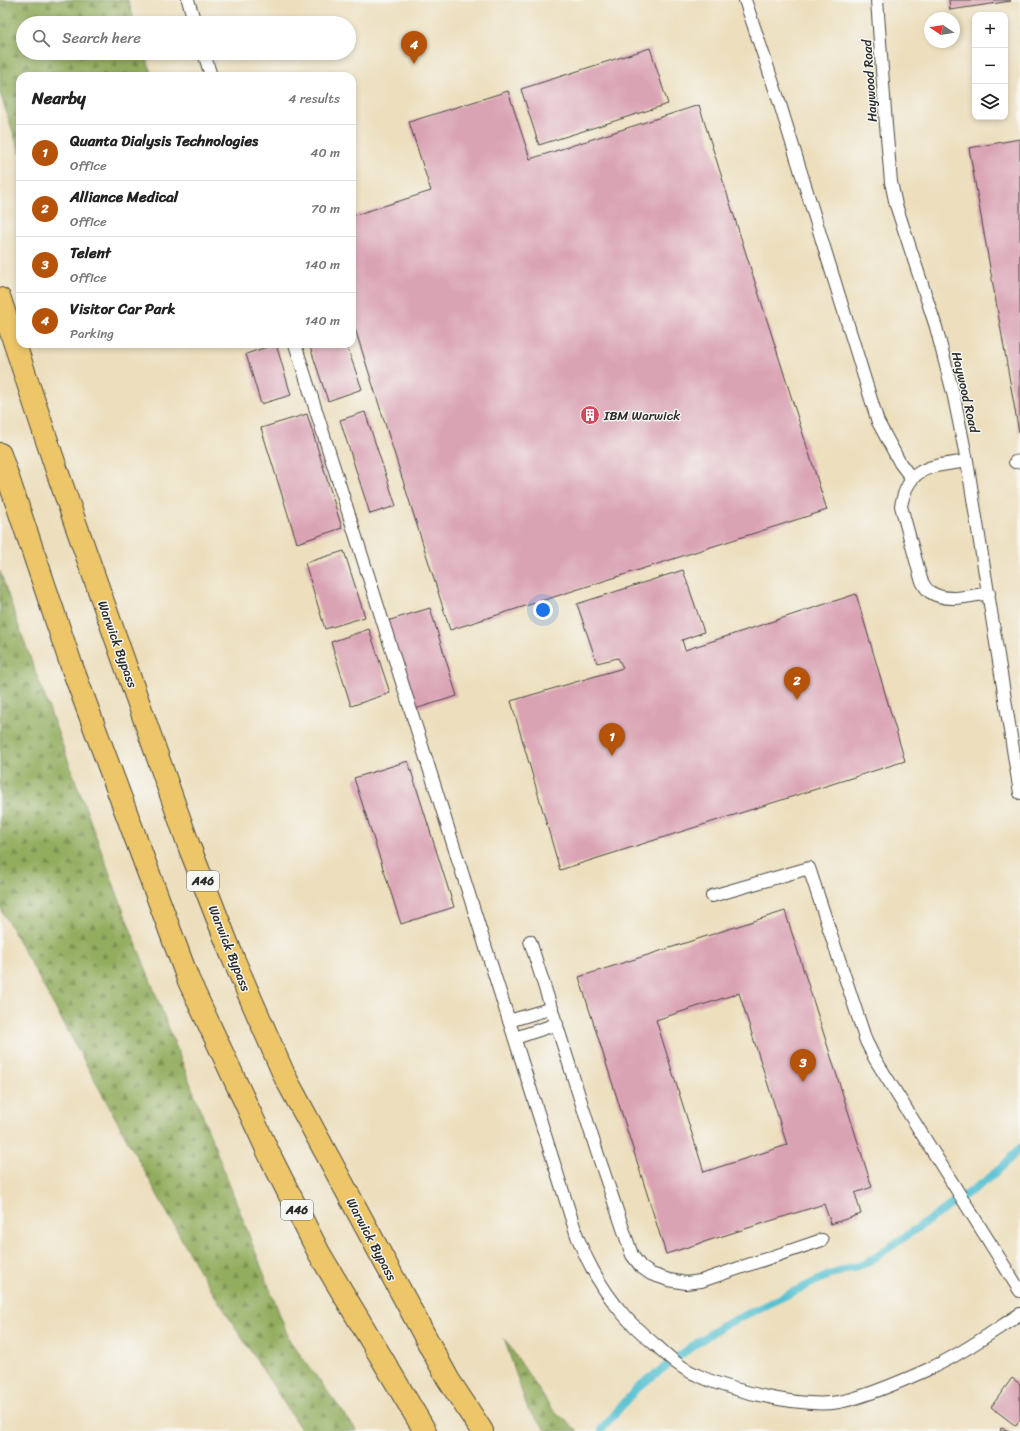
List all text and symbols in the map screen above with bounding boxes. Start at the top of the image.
north arrow [924,12,960,48]
map controls [972,12,1008,120]
button: + [972,12,1008,48]
search box [16,16,356,60]
text: Search here [62,25,141,51]
icon: search [30,27,52,49]
pin: 4 [401,31,427,64]
street label: Haywood Road [855,38,884,123]
button: − [972,48,1008,84]
text: Nearby [32,83,86,113]
button: layers [972,84,1008,120]
text: 4 results [288,87,340,110]
text: Quanta Dialysis Technologies [70,128,258,154]
text: 1 [42,141,48,164]
text: 40 m [310,141,340,164]
text: Office [70,154,107,177]
text: Alliance Medical [70,184,178,210]
text: 2 [41,197,49,220]
text: 70 m [311,197,340,220]
text: Office [70,210,107,233]
text: Telent [70,240,111,266]
text: 3 [41,253,49,276]
text: 140 m [305,253,340,276]
text: Office [70,266,107,289]
text: Visitor Car Park [70,296,176,322]
text: 4 [41,309,49,332]
text: 140 m [305,309,340,332]
text: Parking [70,322,114,345]
street label: Haywood Road [945,349,986,436]
building icon: IBM Warwick [579,404,601,426]
place label: IBM Warwick [603,404,680,427]
street label: Warwick Bypass [91,597,144,691]
your location [533,600,553,620]
pin: 2 [784,667,810,700]
pin: 1 [599,723,625,756]
road number: A46 [187,871,219,891]
street label: Warwick Bypass [202,901,257,995]
pin: 3 [790,1049,816,1082]
street label: Warwick Bypass [340,1193,403,1285]
road number: A46 [281,1200,313,1220]

